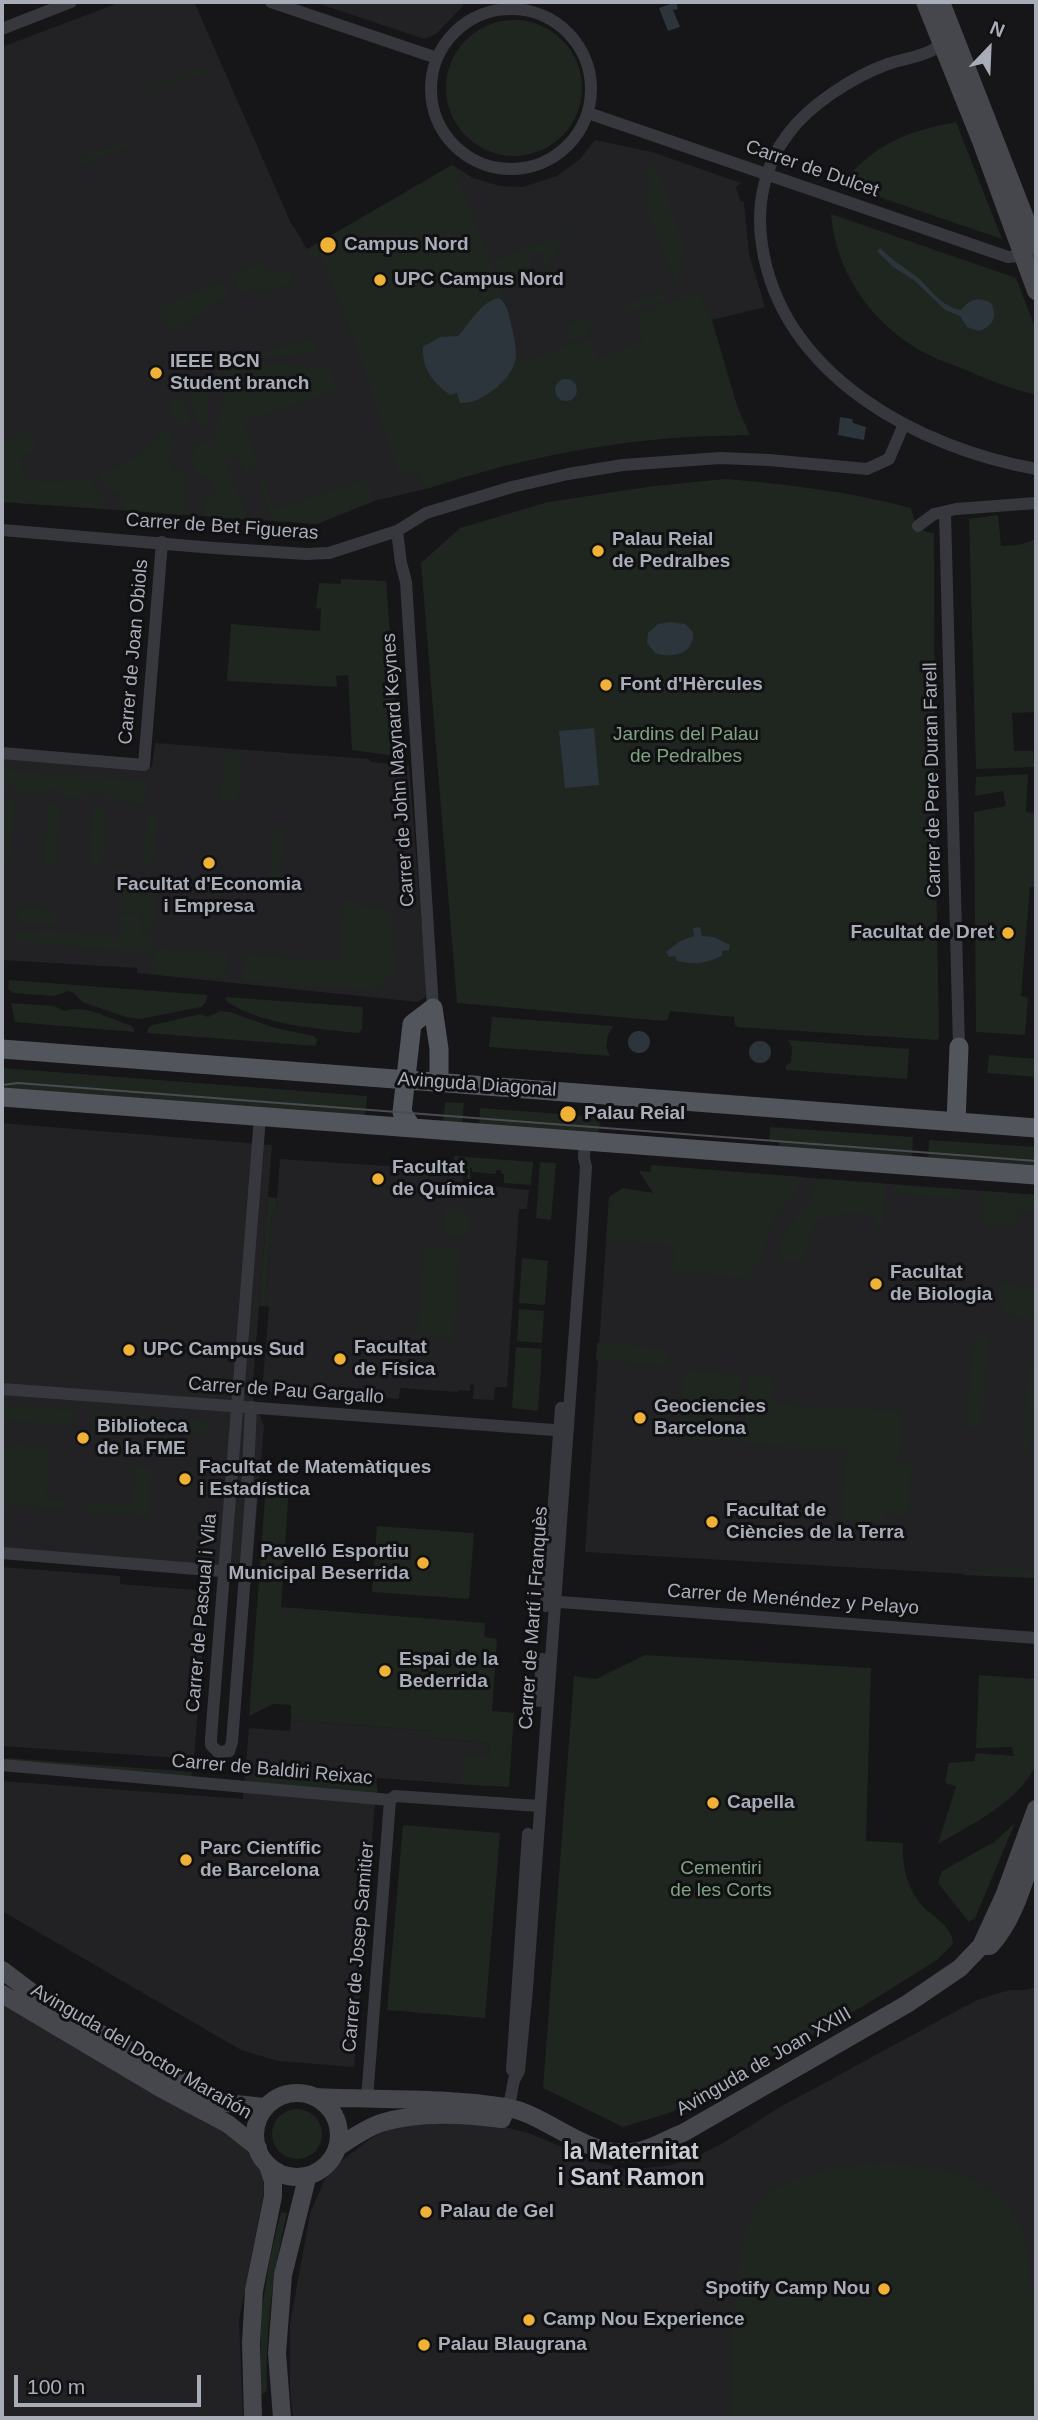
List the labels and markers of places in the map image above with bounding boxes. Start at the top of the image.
place label: Campus Nord [344,234,469,256]
marker: Campus Nord [318,235,338,255]
place label: UPC Campus Nord [394,269,564,291]
marker: UPC Campus Nord [372,272,388,288]
place label: IEEE BCN Student branch [170,351,309,395]
marker: IEEE BCN Student branch [148,365,164,381]
place label: Palau Reial de Pedralbes [612,529,730,573]
marker: Palau Reial de Pedralbes [590,543,606,559]
place label: Font d'Hèrcules [620,674,763,696]
marker: Font d'Hèrcules [598,677,614,693]
marker: Facultat d'Economia i Empresa [201,855,217,871]
place label: Facultat d'Economia i Empresa [116,874,302,918]
place label: Facultat de Dret [850,922,994,944]
marker: Facultat de Dret [1000,925,1016,941]
place label: Palau Reial [584,1103,685,1125]
marker: Palau Reial [558,1104,578,1124]
place label: Facultat de Química [392,1157,494,1201]
marker: Facultat de Química [370,1171,386,1187]
place label: Facultat de Biologia [890,1262,992,1306]
marker: Facultat de Biologia [868,1276,884,1292]
place label: Facultat de Física [354,1337,435,1381]
place label: UPC Campus Sud [143,1339,305,1361]
marker: UPC Campus Sud [121,1342,137,1358]
marker: Facultat de Física [332,1351,348,1367]
place label: Geociencies Barcelona [654,1396,766,1440]
marker: Geociencies Barcelona [632,1410,648,1426]
place label: Biblioteca de la FME [97,1416,188,1460]
marker: Biblioteca de la FME [75,1430,91,1446]
place label: Facultat de Matemàtiques i Estadística [199,1457,431,1501]
marker: Facultat de Matemàtiques i Estadística [177,1471,193,1487]
place label: Facultat de Ciències de la Terra [726,1500,904,1544]
marker: Facultat de Ciències de la Terra [704,1514,720,1530]
place label: Pavelló Esportiu Municipal Beserrida [228,1541,409,1585]
marker: Pavelló Esportiu Municipal Beserrida [415,1555,431,1571]
place label: Espai de la Bederrida [399,1649,498,1693]
marker: Espai de la Bederrida [377,1663,393,1679]
place label: Capella [727,1792,795,1814]
marker: Capella [705,1795,721,1811]
place label: Parc Científic de Barcelona [200,1838,321,1882]
marker: Parc Científic de Barcelona [178,1852,194,1868]
place label: Palau de Gel [440,2201,554,2223]
marker: Palau de Gel [418,2204,434,2220]
place label: Spotify Camp Nou [705,2278,870,2300]
marker: Spotify Camp Nou [876,2281,892,2297]
place label: Camp Nou Experience [543,2309,745,2331]
marker: Camp Nou Experience [521,2312,537,2328]
place label: Palau Blaugrana [438,2334,587,2356]
marker: Palau Blaugrana [416,2337,432,2353]

